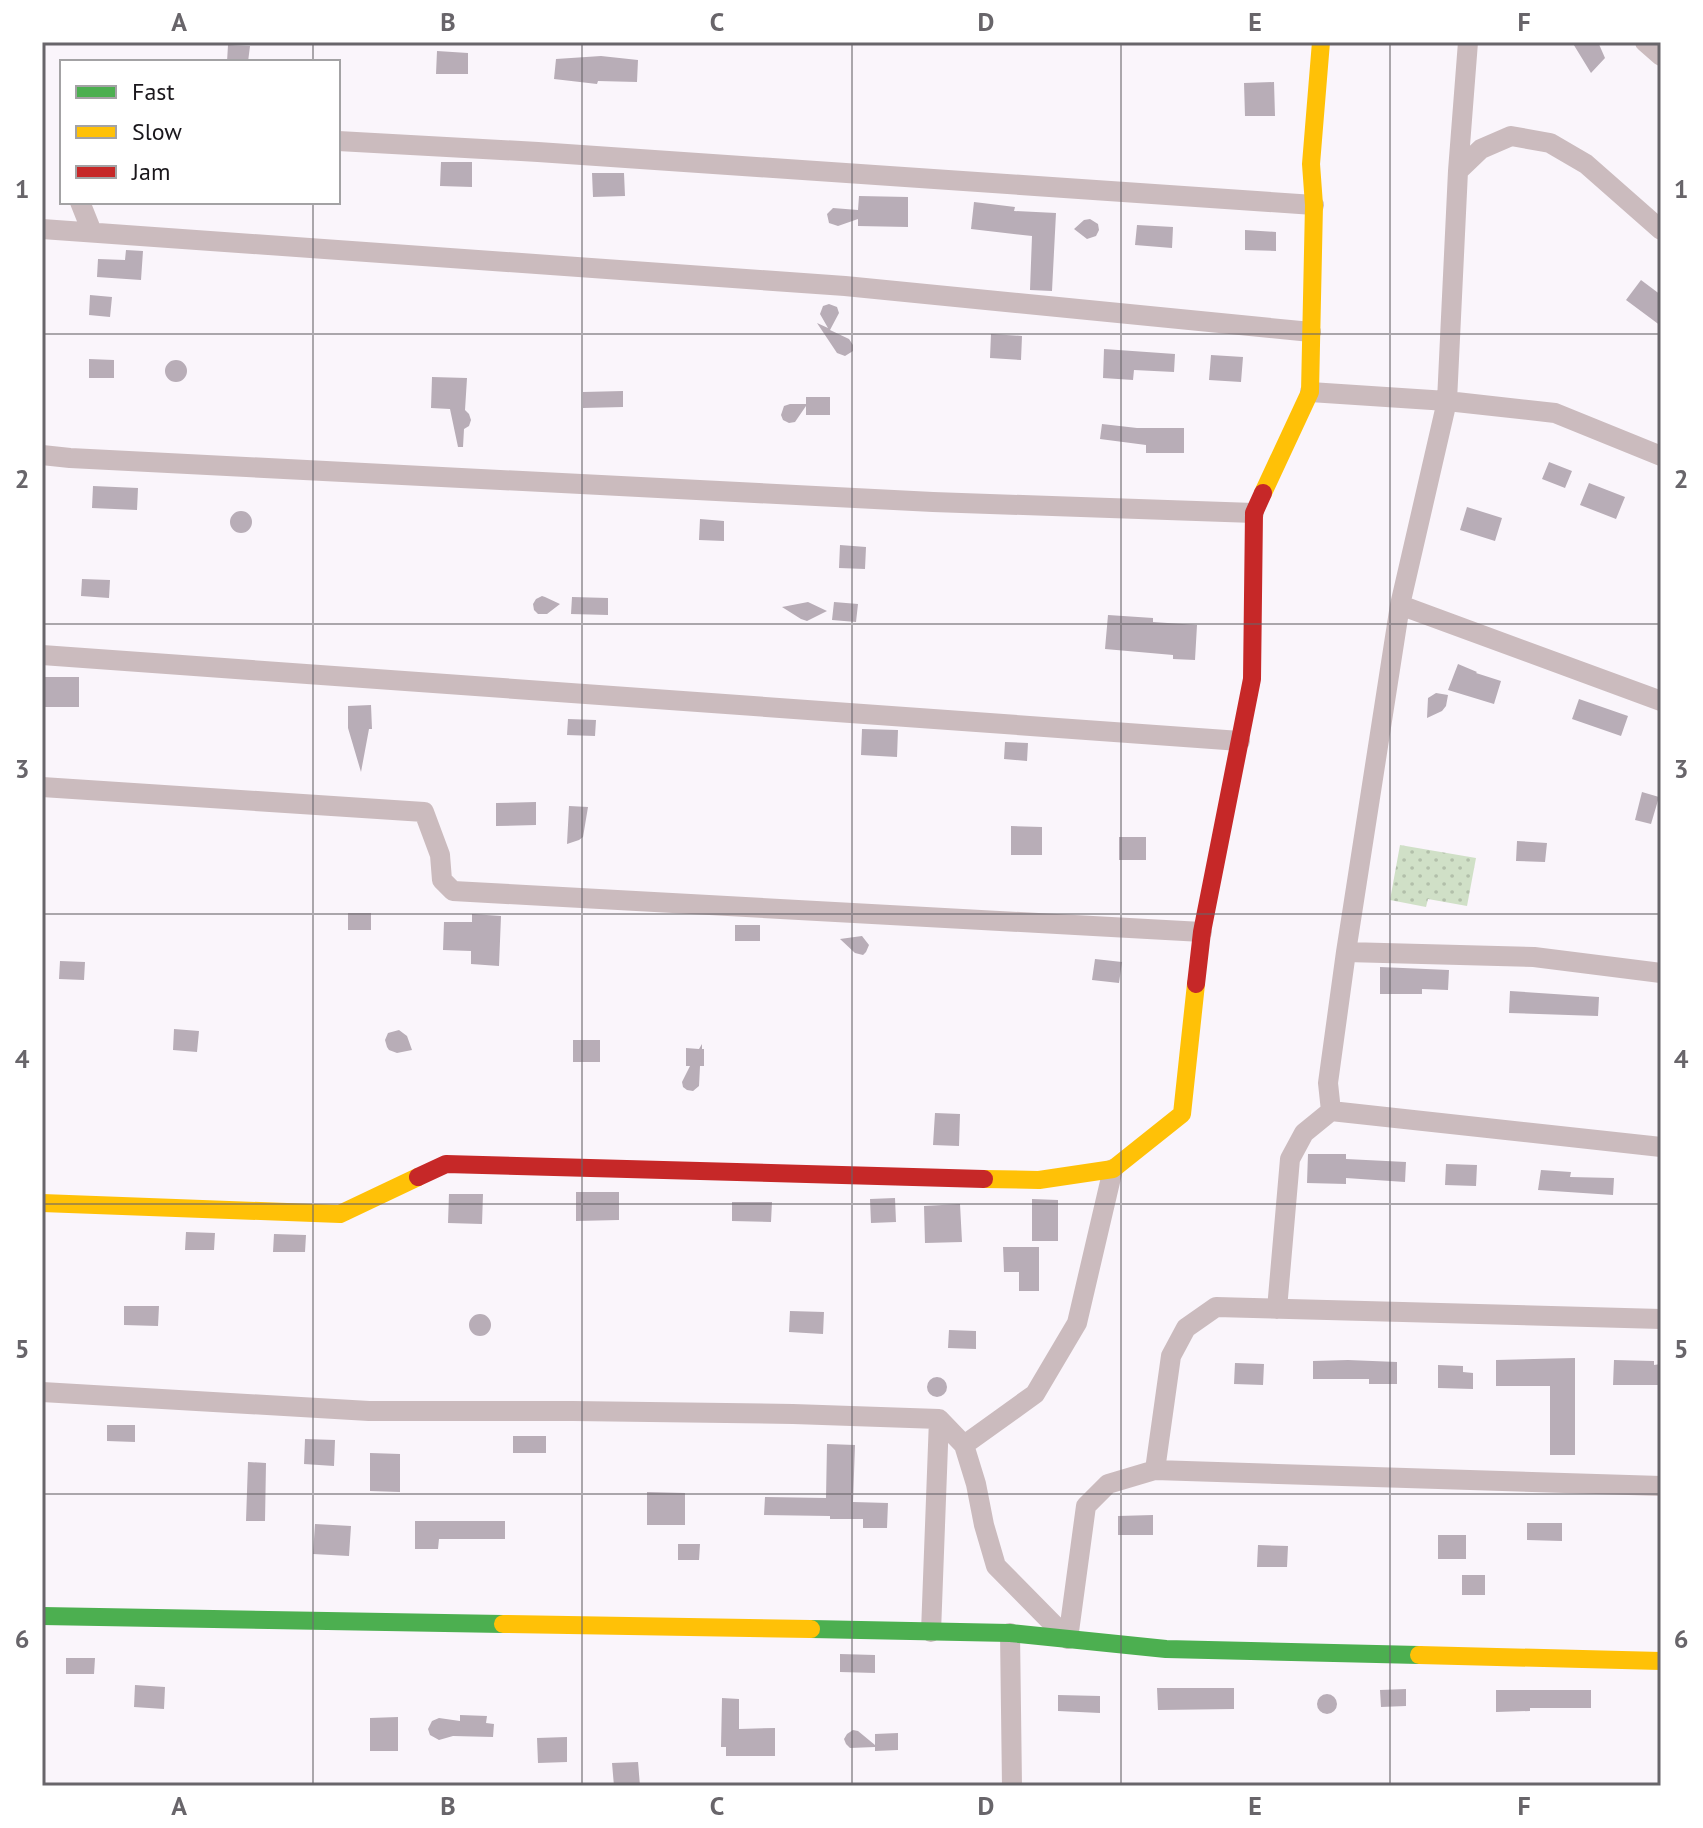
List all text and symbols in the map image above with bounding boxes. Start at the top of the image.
text: A [171,5,187,38]
text: B [440,5,456,38]
text: C [710,5,724,38]
text: D [978,5,994,38]
text: E [1248,5,1262,38]
text: F [1517,5,1531,38]
legend [60,60,340,204]
text: Fast [132,76,175,107]
text: Slow [132,116,182,147]
text: Jam [131,156,170,187]
text: 1 [15,172,29,205]
text: 1 [1674,172,1688,205]
text: 2 [15,462,29,495]
text: 2 [1674,462,1688,495]
text: 3 [15,752,29,785]
text: 3 [1674,752,1688,785]
text: 4 [15,1042,30,1075]
text: 4 [1674,1042,1689,1075]
text: 5 [15,1332,29,1365]
text: 5 [1674,1332,1688,1365]
text: 6 [15,1622,29,1655]
text: 6 [1674,1622,1688,1655]
text: A [171,1789,187,1822]
text: B [440,1789,456,1822]
text: C [710,1789,724,1822]
text: D [978,1789,994,1822]
text: E [1248,1789,1262,1822]
text: F [1517,1789,1531,1822]

